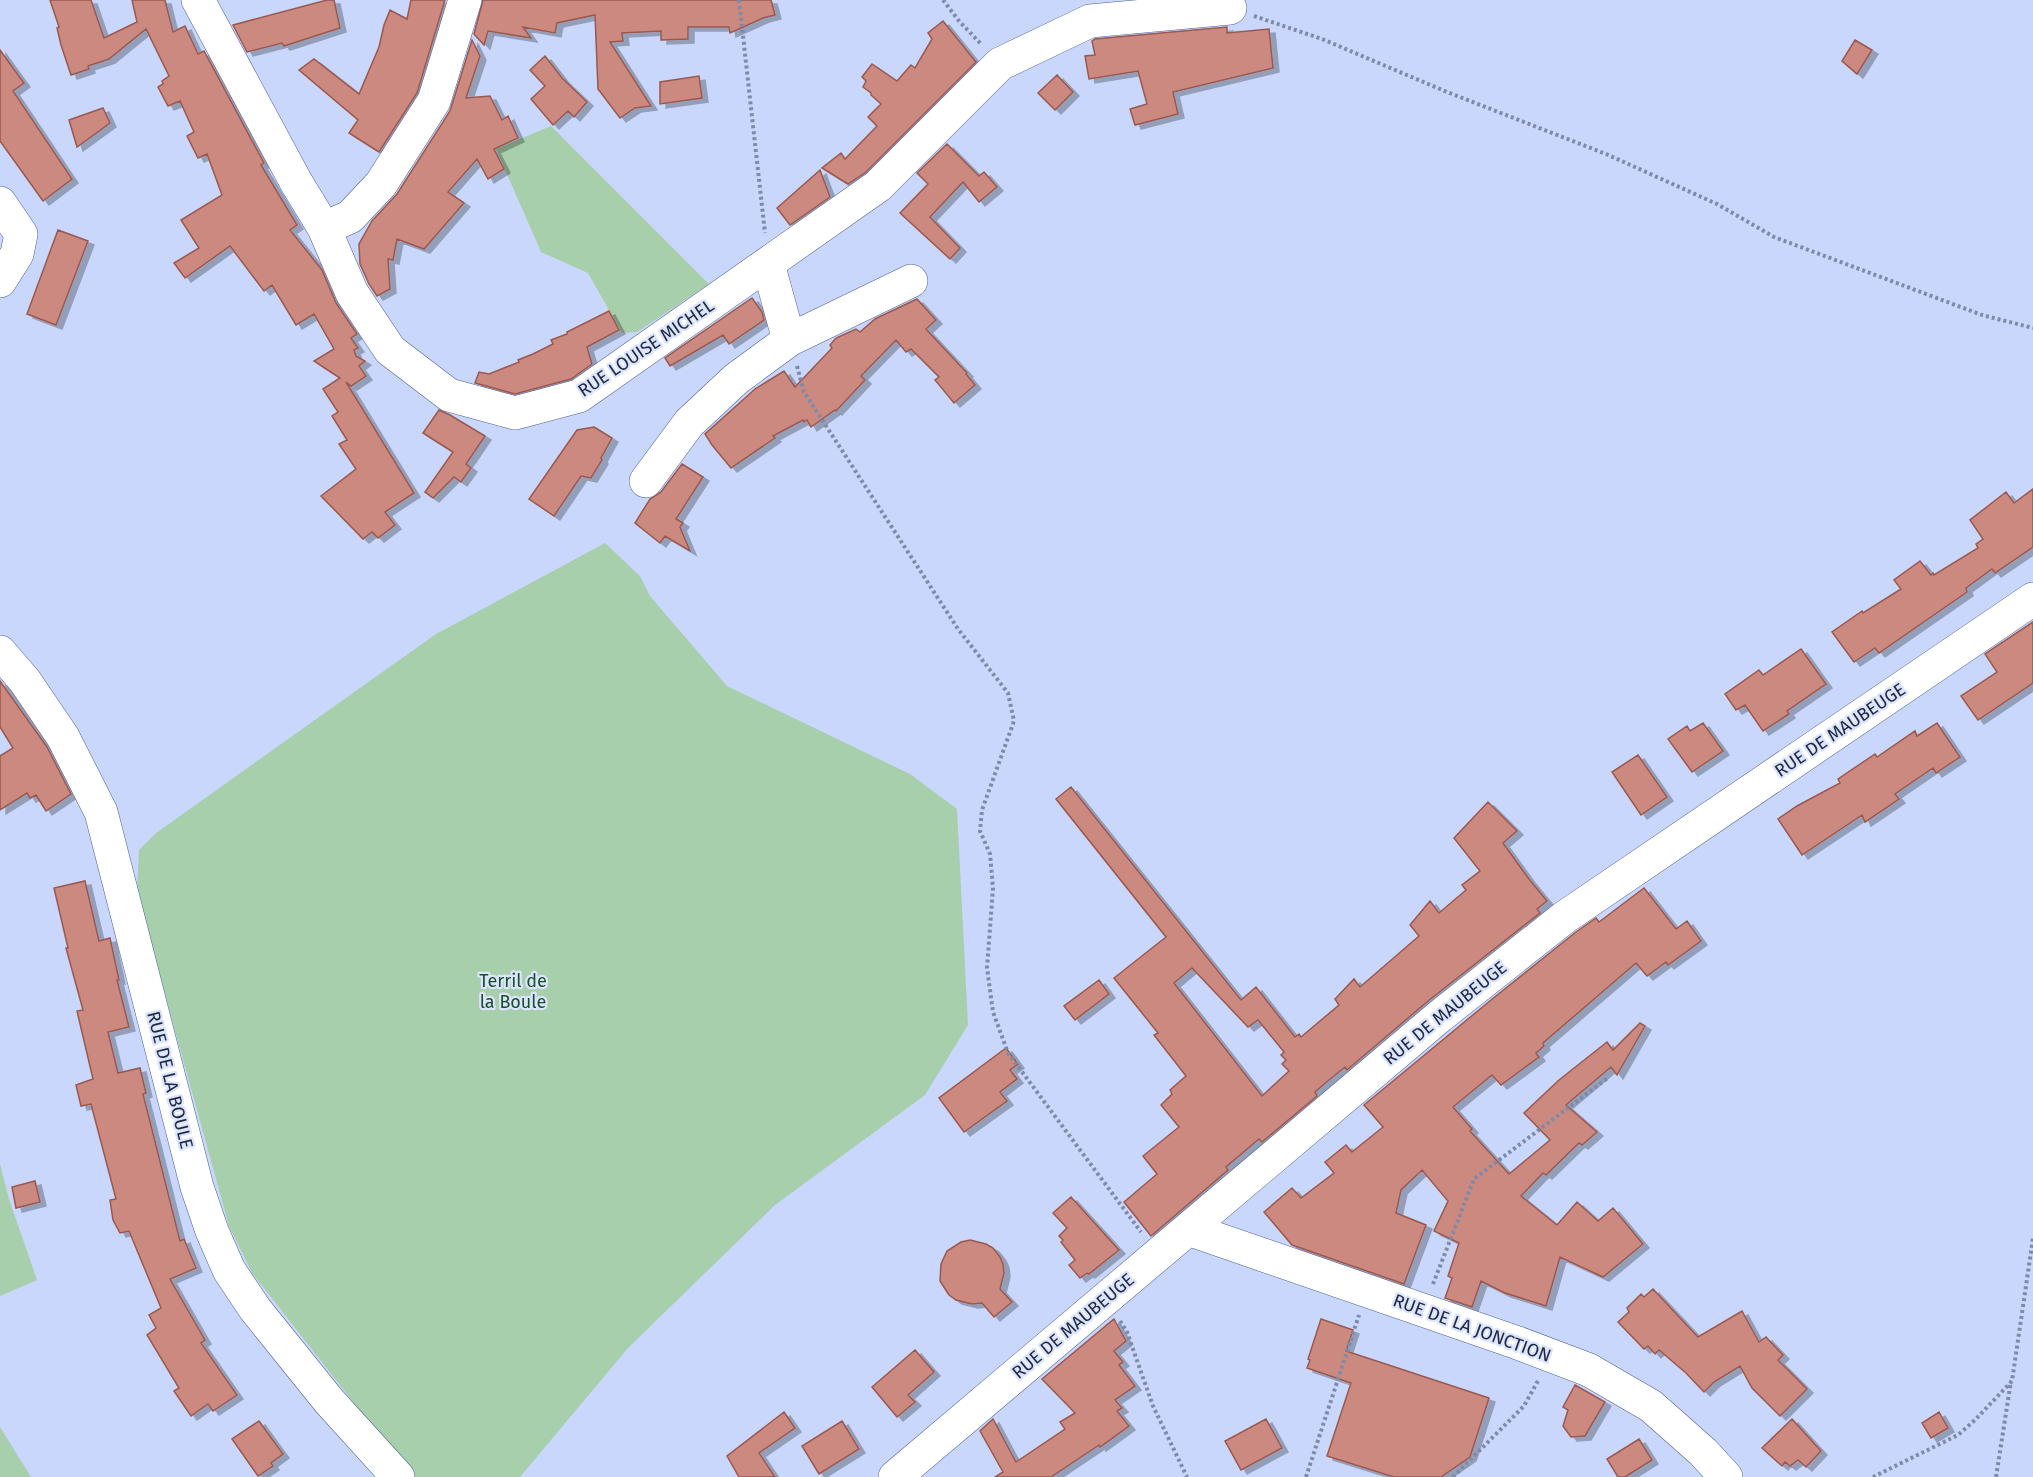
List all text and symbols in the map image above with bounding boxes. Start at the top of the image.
street label: RUE LOUISE MICHEL [574,294,718,402]
street label: RUE DE MAUBEUGE [1771,678,1909,782]
street label: RUE DE MAUBEUGE [1379,956,1511,1070]
park label: Terril de la Boule [479,970,547,1013]
street label: RUE DE LA BOULE [142,1009,198,1151]
street label: RUE DE MAUBEUGE [1007,1269,1139,1383]
street label: RUE DE LA JONCTION [1390,1289,1554,1367]

